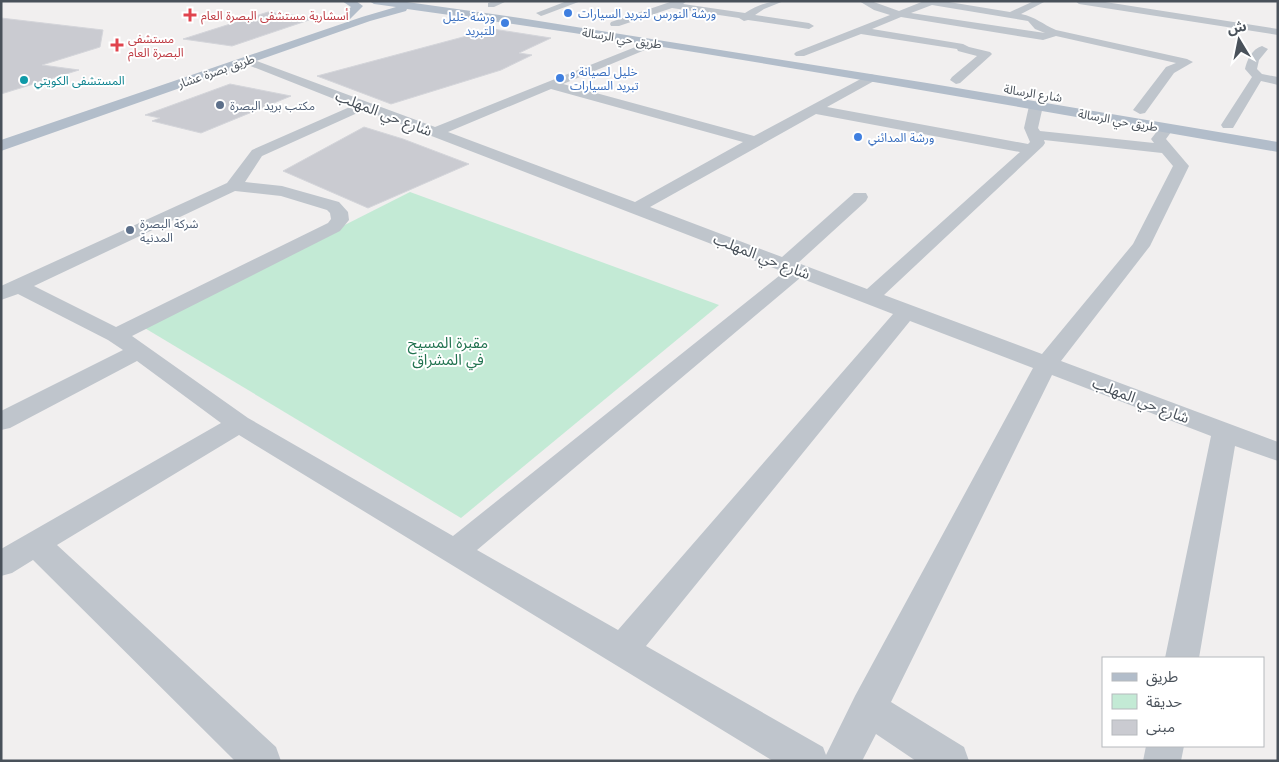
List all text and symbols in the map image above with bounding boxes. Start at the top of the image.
place label: ورشة النورس لتبريد السيارات [578,6,716,21]
marker: ورشة النورس لتبريد السيارات [562,7,574,19]
marker: أسشارية مستشفى البصرة العام [183,8,197,22]
place label: أسشارية مستشفى البصرة العام [201,8,349,25]
place label: ورشة خليل للتبريد [443,9,495,38]
north arrow [1214,15,1264,65]
marker: ورشة خليل للتبريد [499,17,511,29]
text: ش [1226,17,1248,37]
street label: طريق حي الرسالة [581,24,663,54]
place label: مستشفى البصرة العام [128,31,184,62]
marker: مستشفى البصرة العام [110,38,124,52]
street label: طريق بصرة عشار [175,51,257,92]
place label: خليل لصيانة و تبريد السيارات [570,64,639,93]
marker: خليل لصيانة و تبريد السيارات [554,72,566,84]
place label: المستشفى الكويتي [34,73,125,90]
marker: المستشفى الكويتي [18,74,30,86]
street label: شارع الرسالة [1002,81,1063,107]
street label: شارع حي المهلب [332,86,435,143]
place label: مكتب بريد البصرة [230,98,315,113]
marker: مكتب بريد البصرة [214,99,226,111]
street label: طريق حي الرسالة [1076,106,1159,137]
place label: ورشة المدائني [868,130,934,147]
marker: ورشة المدائني [852,131,864,143]
place label: شركة البصرة المدنية [140,216,198,245]
marker: شركة البصرة المدنية [124,224,136,236]
street label: شارع حي المهلب [710,229,813,286]
park label: مقبرة المسيح في المشراق [408,333,488,371]
street label: شارع حي المهلب [1089,373,1192,430]
legend [1102,657,1264,747]
text: طريق [1146,667,1178,687]
text: حديقة [1146,692,1182,711]
text: مبنى [1146,717,1175,736]

